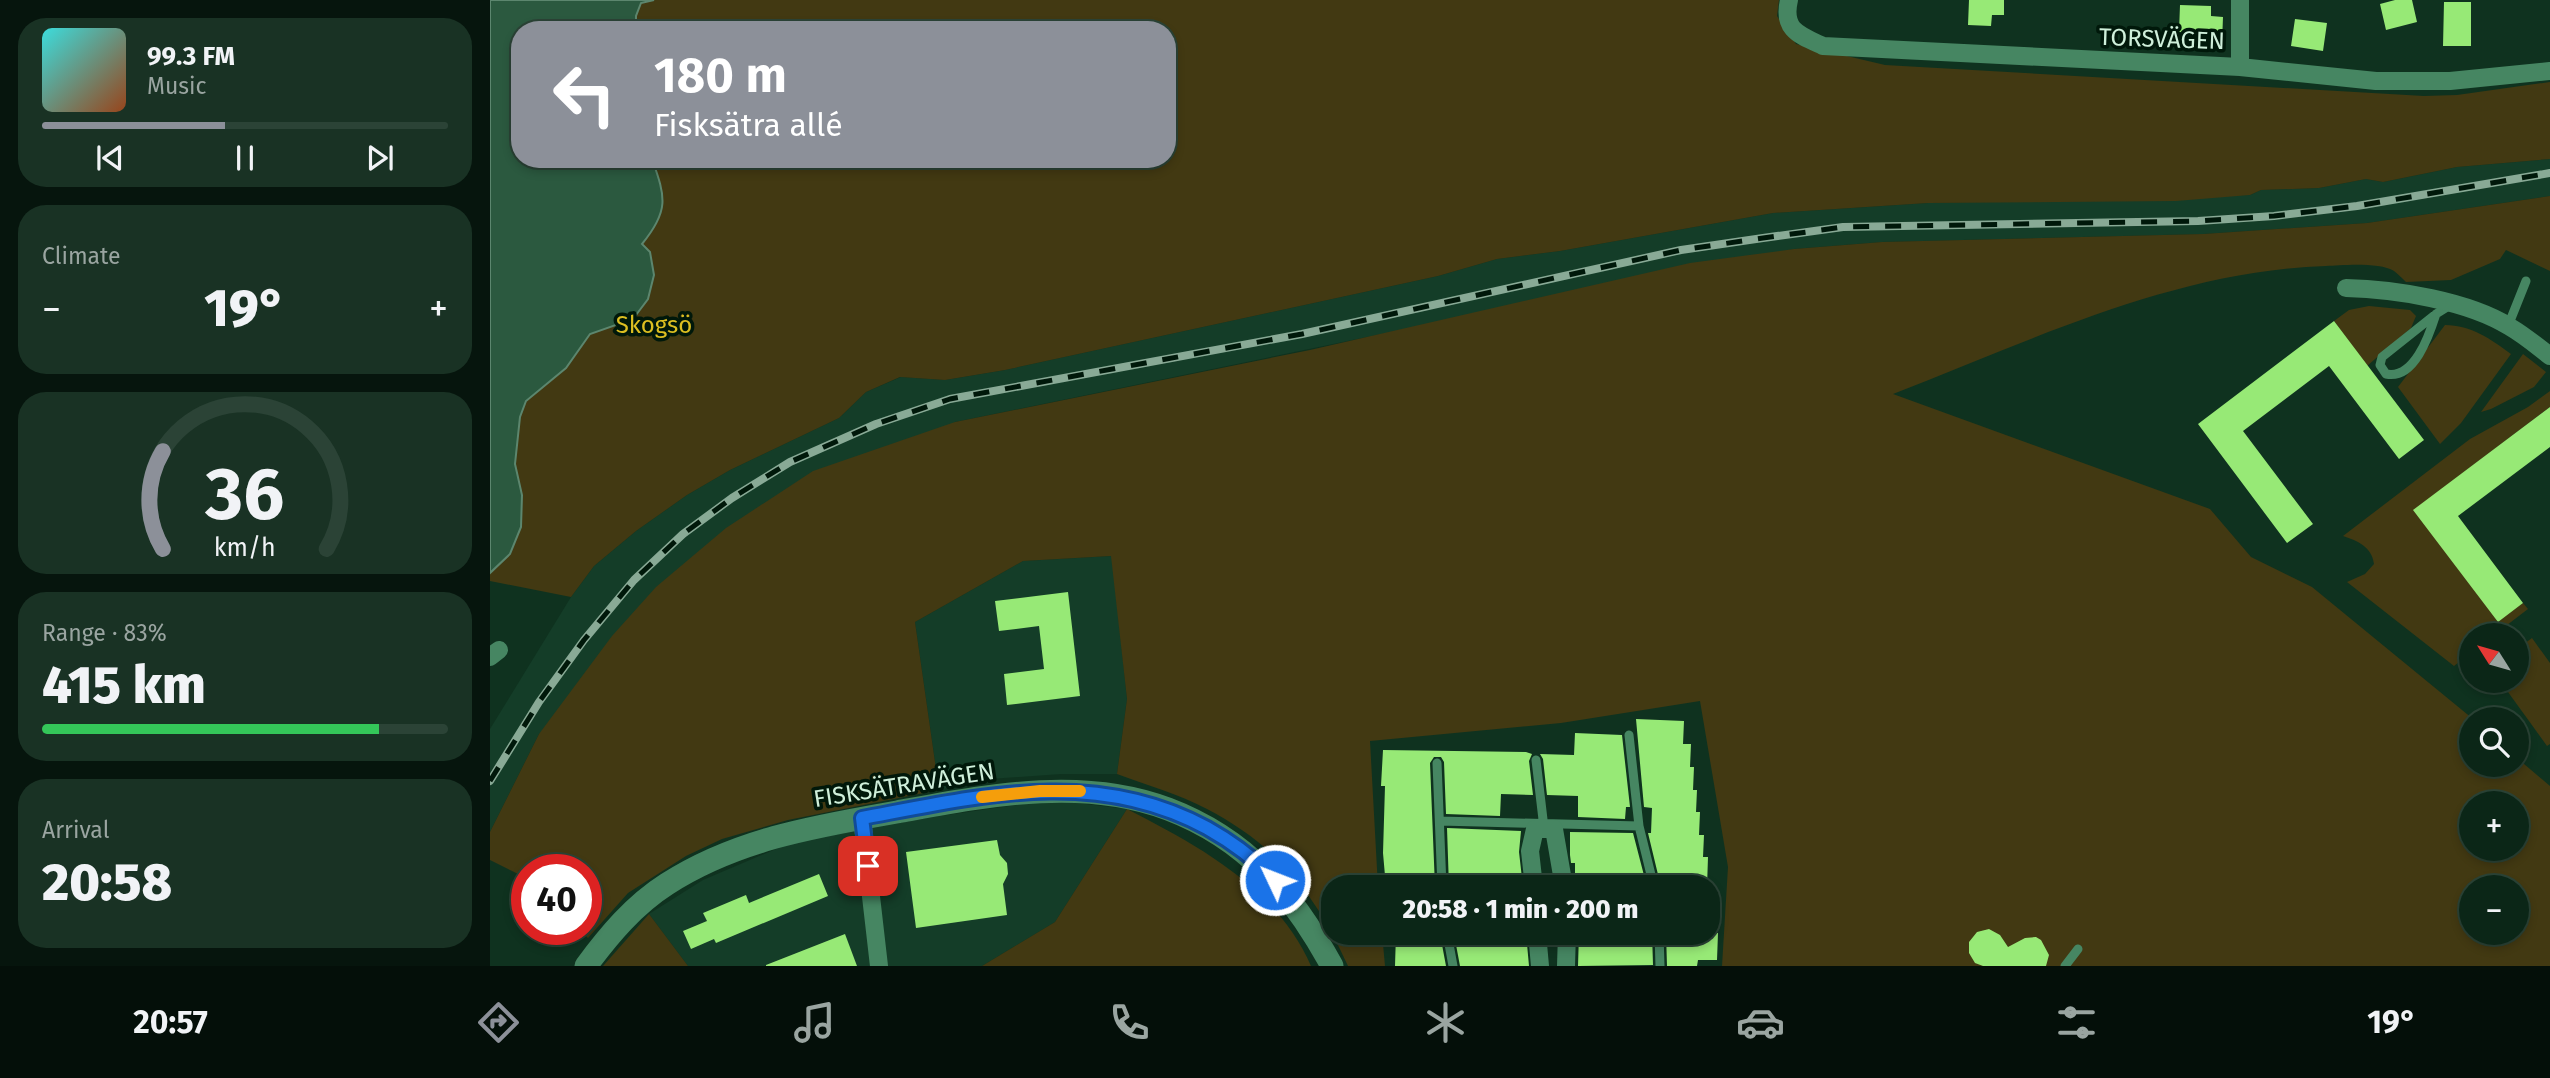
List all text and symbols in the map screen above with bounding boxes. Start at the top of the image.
street label: TORSVÄGEN [2099,23,2225,55]
text: 99.3 FM [147,41,235,72]
text: 180 m [654,46,787,105]
icon: left [539,49,630,140]
text: Music [147,72,207,100]
text: Fisksätra allé [654,106,843,144]
icon: previous [91,139,129,177]
icon: pause [226,139,264,177]
icon: next [361,139,399,177]
text: Climate [42,242,121,270]
text: 19° [204,277,286,340]
text: − [42,286,61,332]
text: + [429,286,448,332]
park label: Skogsö [616,311,692,339]
text: 36 [205,451,284,538]
text: km/h [214,533,276,563]
text: Range · 83% [42,619,167,647]
north arrow [2459,623,2529,693]
map controls [2459,623,2529,945]
text: 415 km [42,654,206,717]
button: search [2459,707,2529,777]
street label: FISKSÄTRAVÄGEN [812,757,996,813]
button: + [2459,791,2529,861]
text: Arrival [42,816,109,844]
pin [838,836,898,896]
position arrow [1238,843,1312,917]
icon: arrive [849,847,887,885]
text: 20:58 [42,851,172,914]
speed limit sign: 40 [511,854,602,945]
button: − [2459,875,2529,945]
text: 20:58 · 1 min · 200 m [1403,894,1638,925]
icon: directions [474,998,523,1047]
icon: music [790,998,839,1047]
icon: phone [1105,998,1154,1047]
icon: climate [1421,998,1470,1047]
icon: car [1736,998,1785,1047]
icon: filters [2052,998,2101,1047]
text: 20:57 [133,1003,208,1041]
text: 19° [2367,1003,2417,1041]

